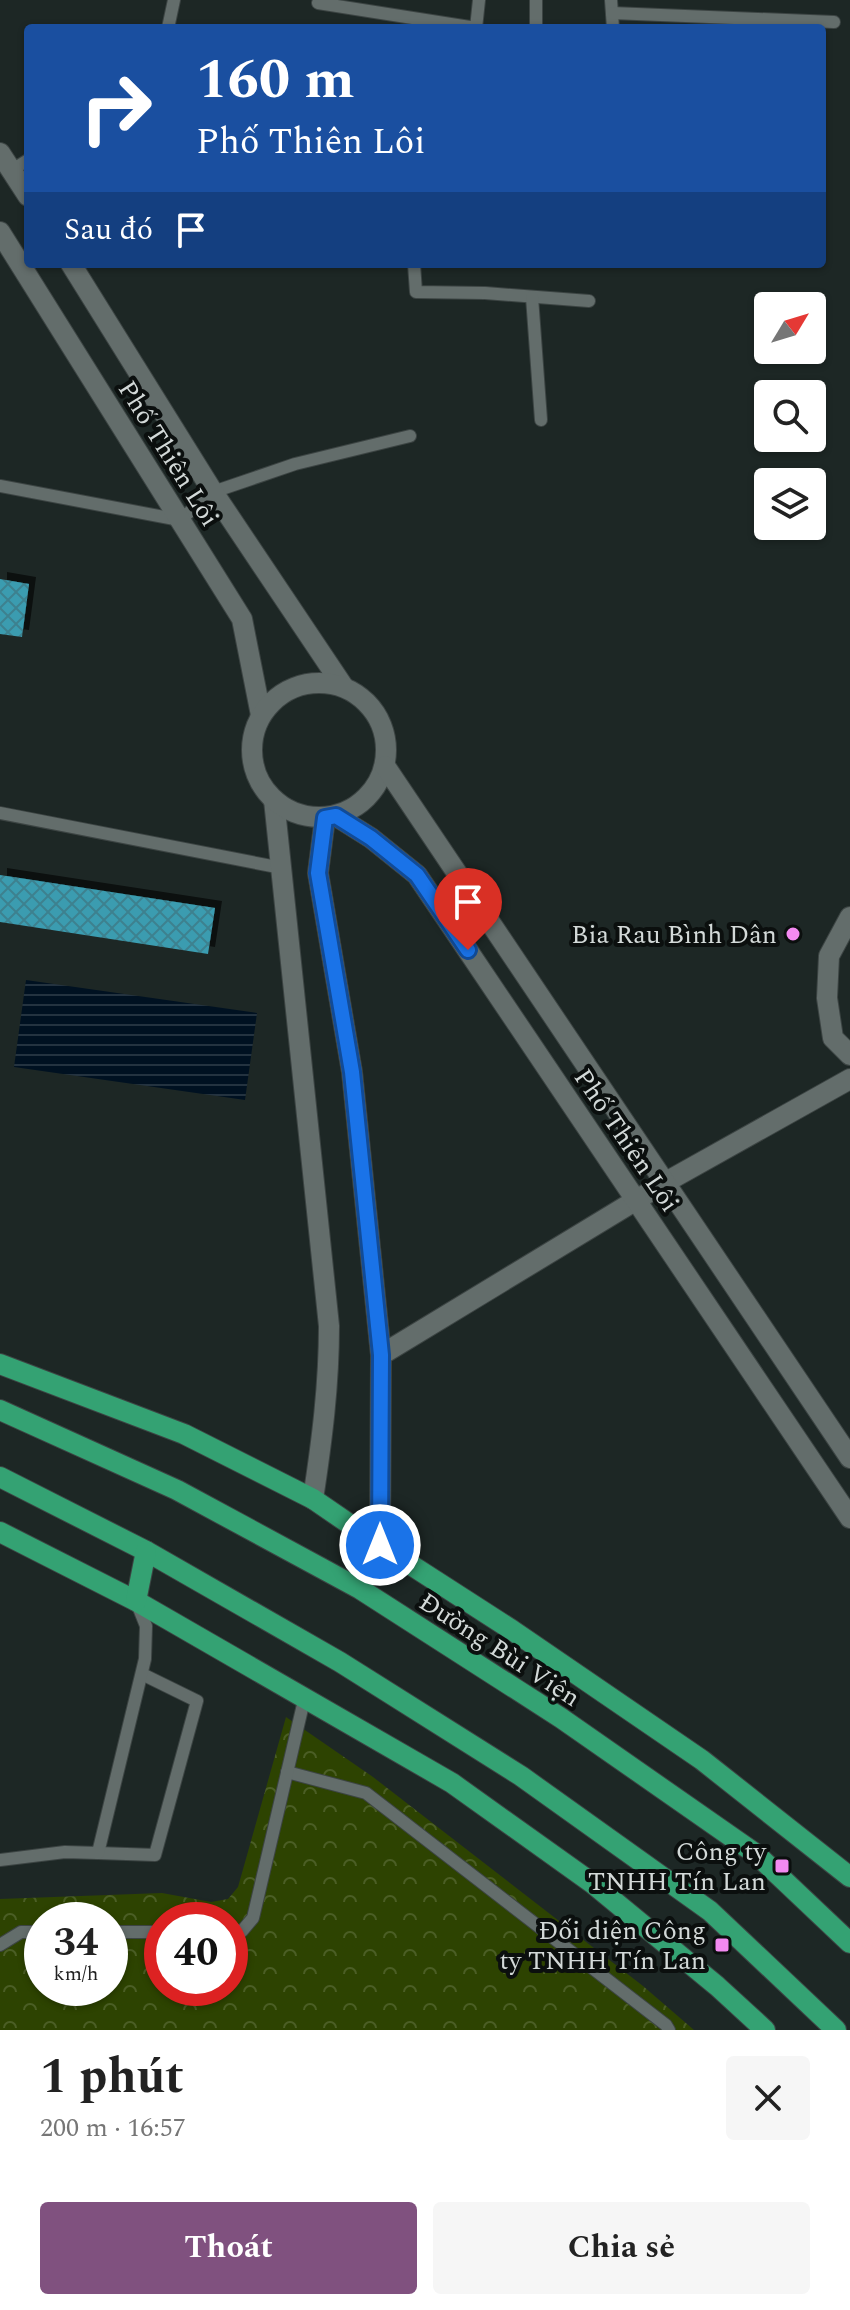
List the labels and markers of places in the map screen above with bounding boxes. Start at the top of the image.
pin [434,868,502,950]
place label: Bia Rau Bình Dân [571,915,777,955]
marker: Bia Rau Bình Dân [784,925,802,943]
place label: Công ty TNHH Tín Lan [588,1832,768,1902]
marker: Công ty TNHH Tín Lan [773,1857,791,1875]
place label: Đối diện Công ty TNHH Tín Lan [500,1911,706,1981]
marker: Đối diện Công ty TNHH Tín Lan [713,1936,731,1954]

